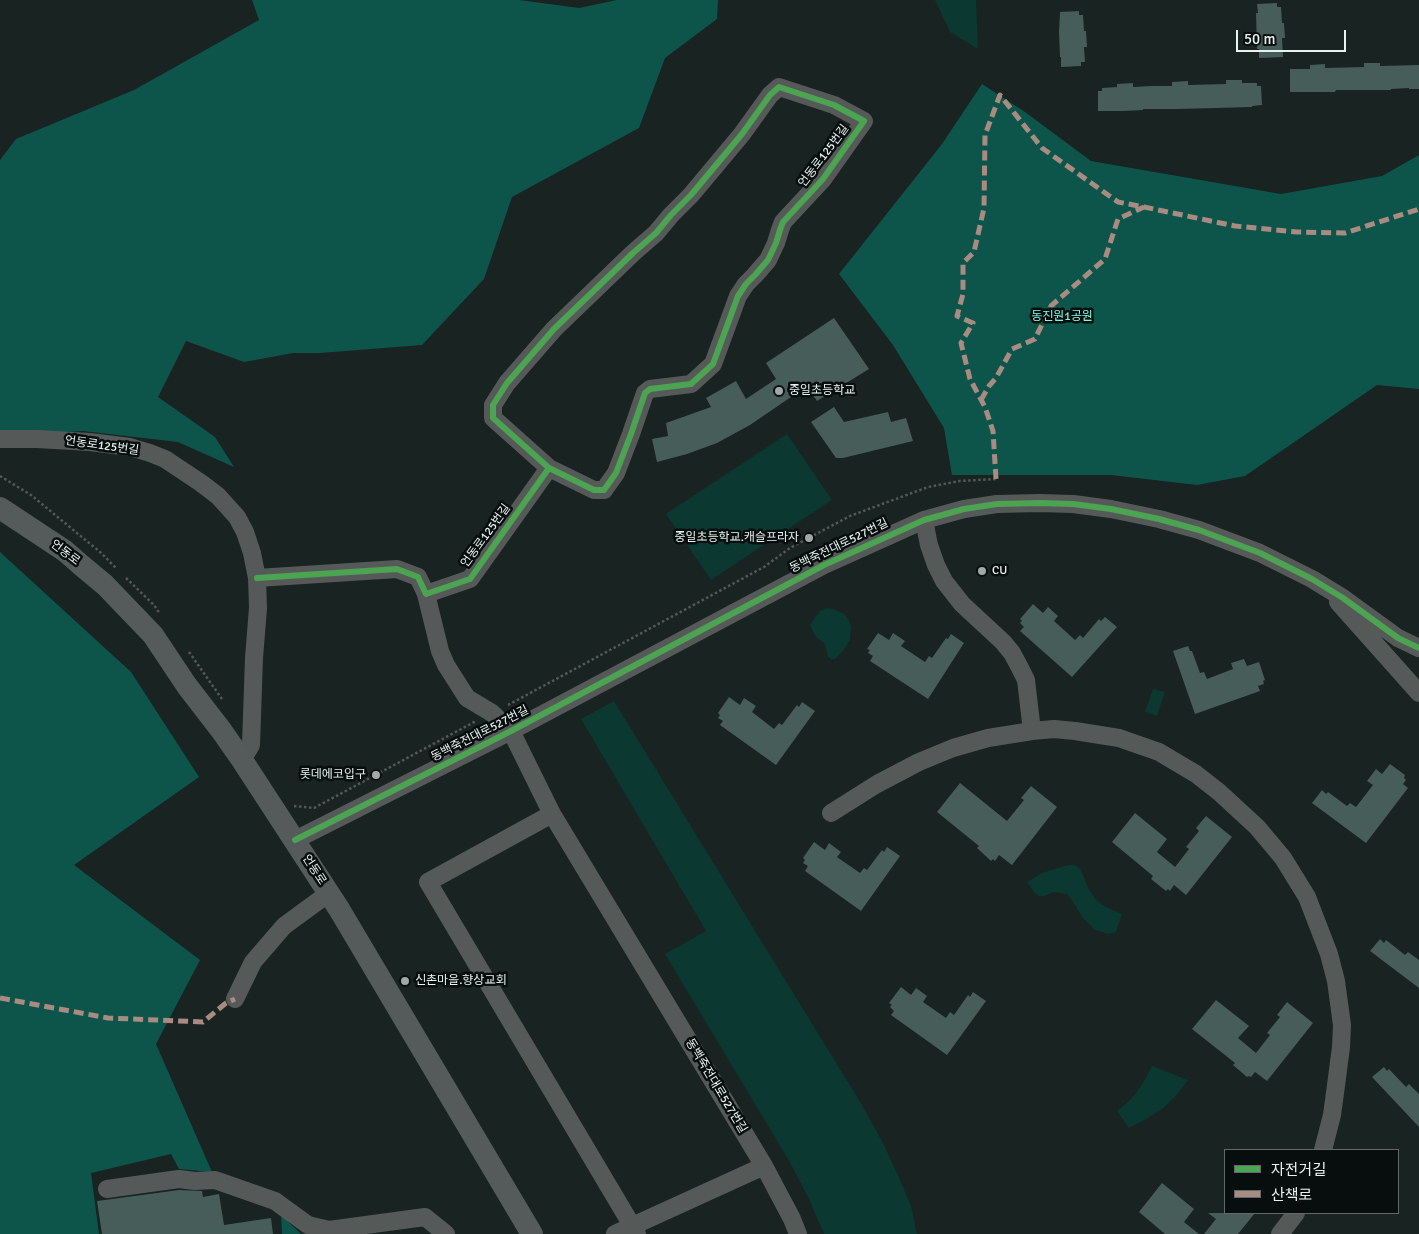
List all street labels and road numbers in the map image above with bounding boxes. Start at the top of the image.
street label: 언동로125번길 [796,122,852,190]
street label: 언동로125번길 [64,434,140,458]
street label: 언동로125번길 [458,502,514,570]
street label: 동백죽전대로527번길 [787,516,891,576]
street label: 언동로 [47,537,83,569]
street label: 동백죽전대로527번길 [429,703,531,765]
street label: 언동로 [299,852,329,888]
street label: 동백죽전대로527번길 [682,1036,750,1136]

